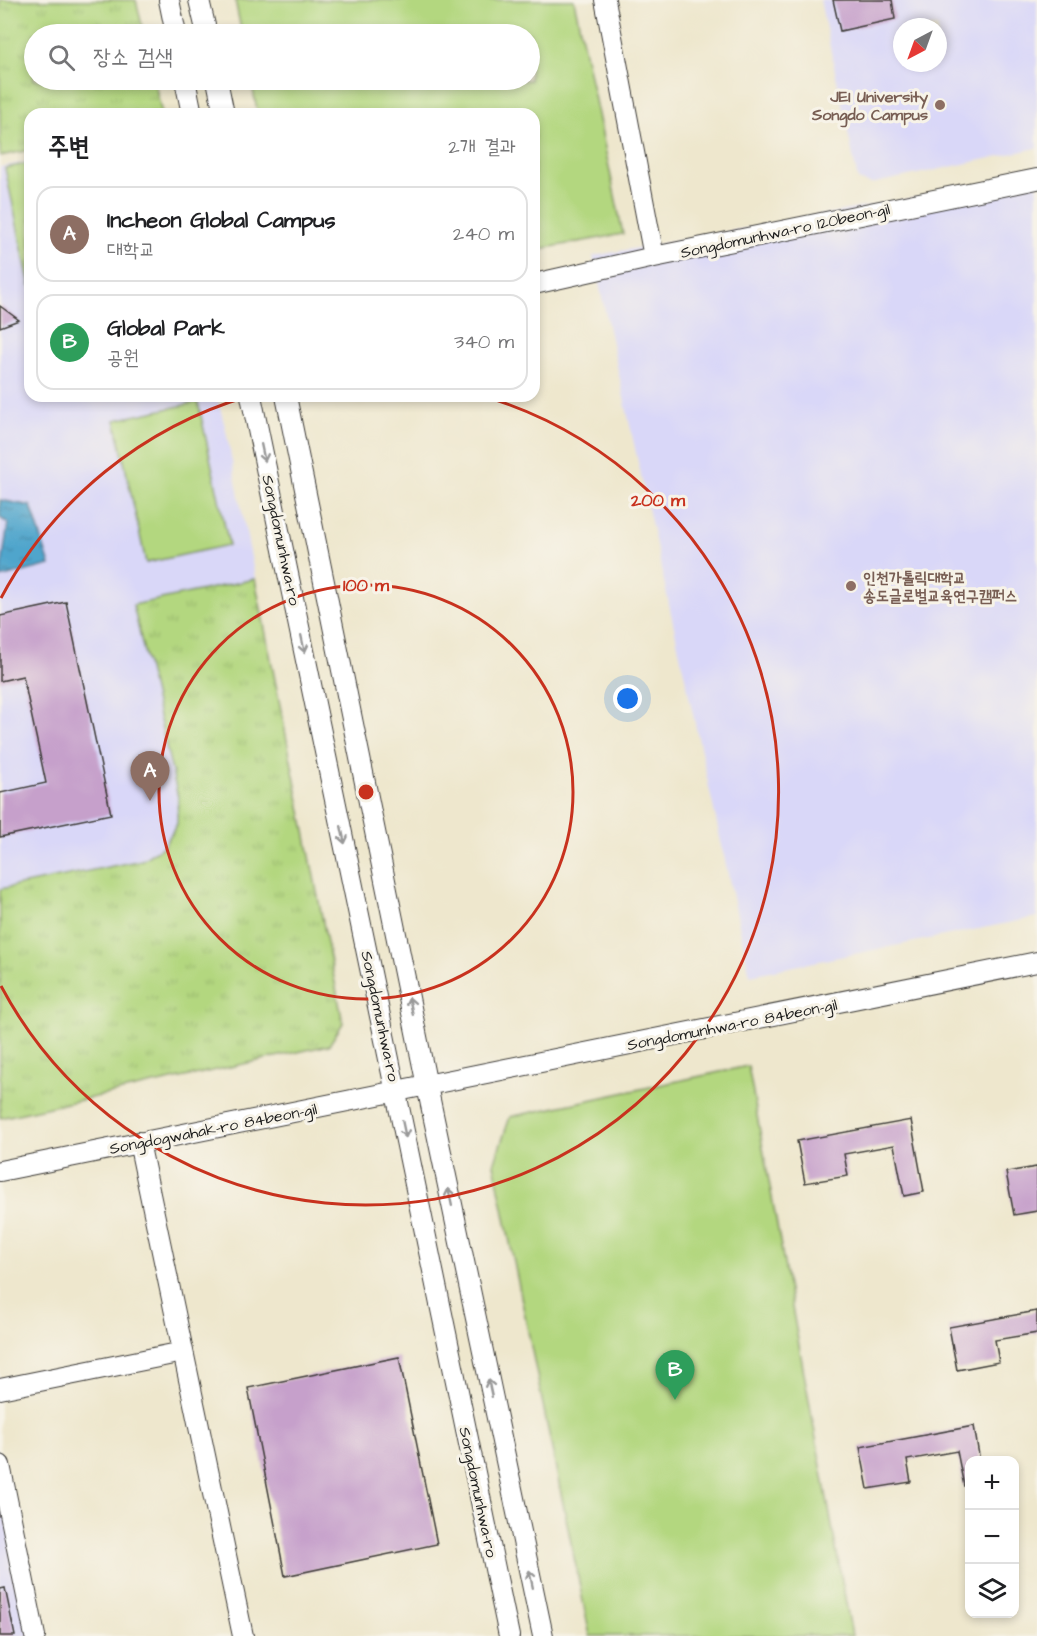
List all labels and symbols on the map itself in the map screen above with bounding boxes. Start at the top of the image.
north arrow [893,18,947,72]
place label: JEI University Songdo Campus [811,86,928,128]
marker: JEI University Songdo Campus [933,98,947,112]
street label: Songdomunhwa-ro 120beon-gil [678,198,892,265]
one-way arrow [258,444,270,463]
street label: Songdomunhwa-ro [255,473,306,608]
text: 200 m [630,488,686,513]
place label: 인천가톨릭대학교 송도글로벌교육연구캠퍼스 [863,567,1018,607]
text: 100 m [343,573,390,598]
marker: 인천가톨릭대학교 송도글로벌교육연구캠퍼스 [844,579,858,593]
one-way arrow [298,634,309,653]
your location [613,684,642,713]
pin: A [130,752,170,801]
centre of rings [356,782,376,802]
one-way arrow [338,825,349,844]
street label: Songdomunhwa-ro [354,949,405,1084]
street label: Songdomunhwa-ro 84beon-gil [625,994,839,1057]
one-way arrow [404,997,416,1016]
street label: Songdogwahak-ro 84beon-gil [107,1098,319,1161]
one-way arrow [399,1118,410,1138]
one-way arrow [444,1188,455,1207]
pin: B [656,1350,694,1400]
one-way arrow [484,1379,496,1398]
street label: Songdomunhwa-ro [452,1425,503,1560]
one-way arrow [524,1569,536,1588]

